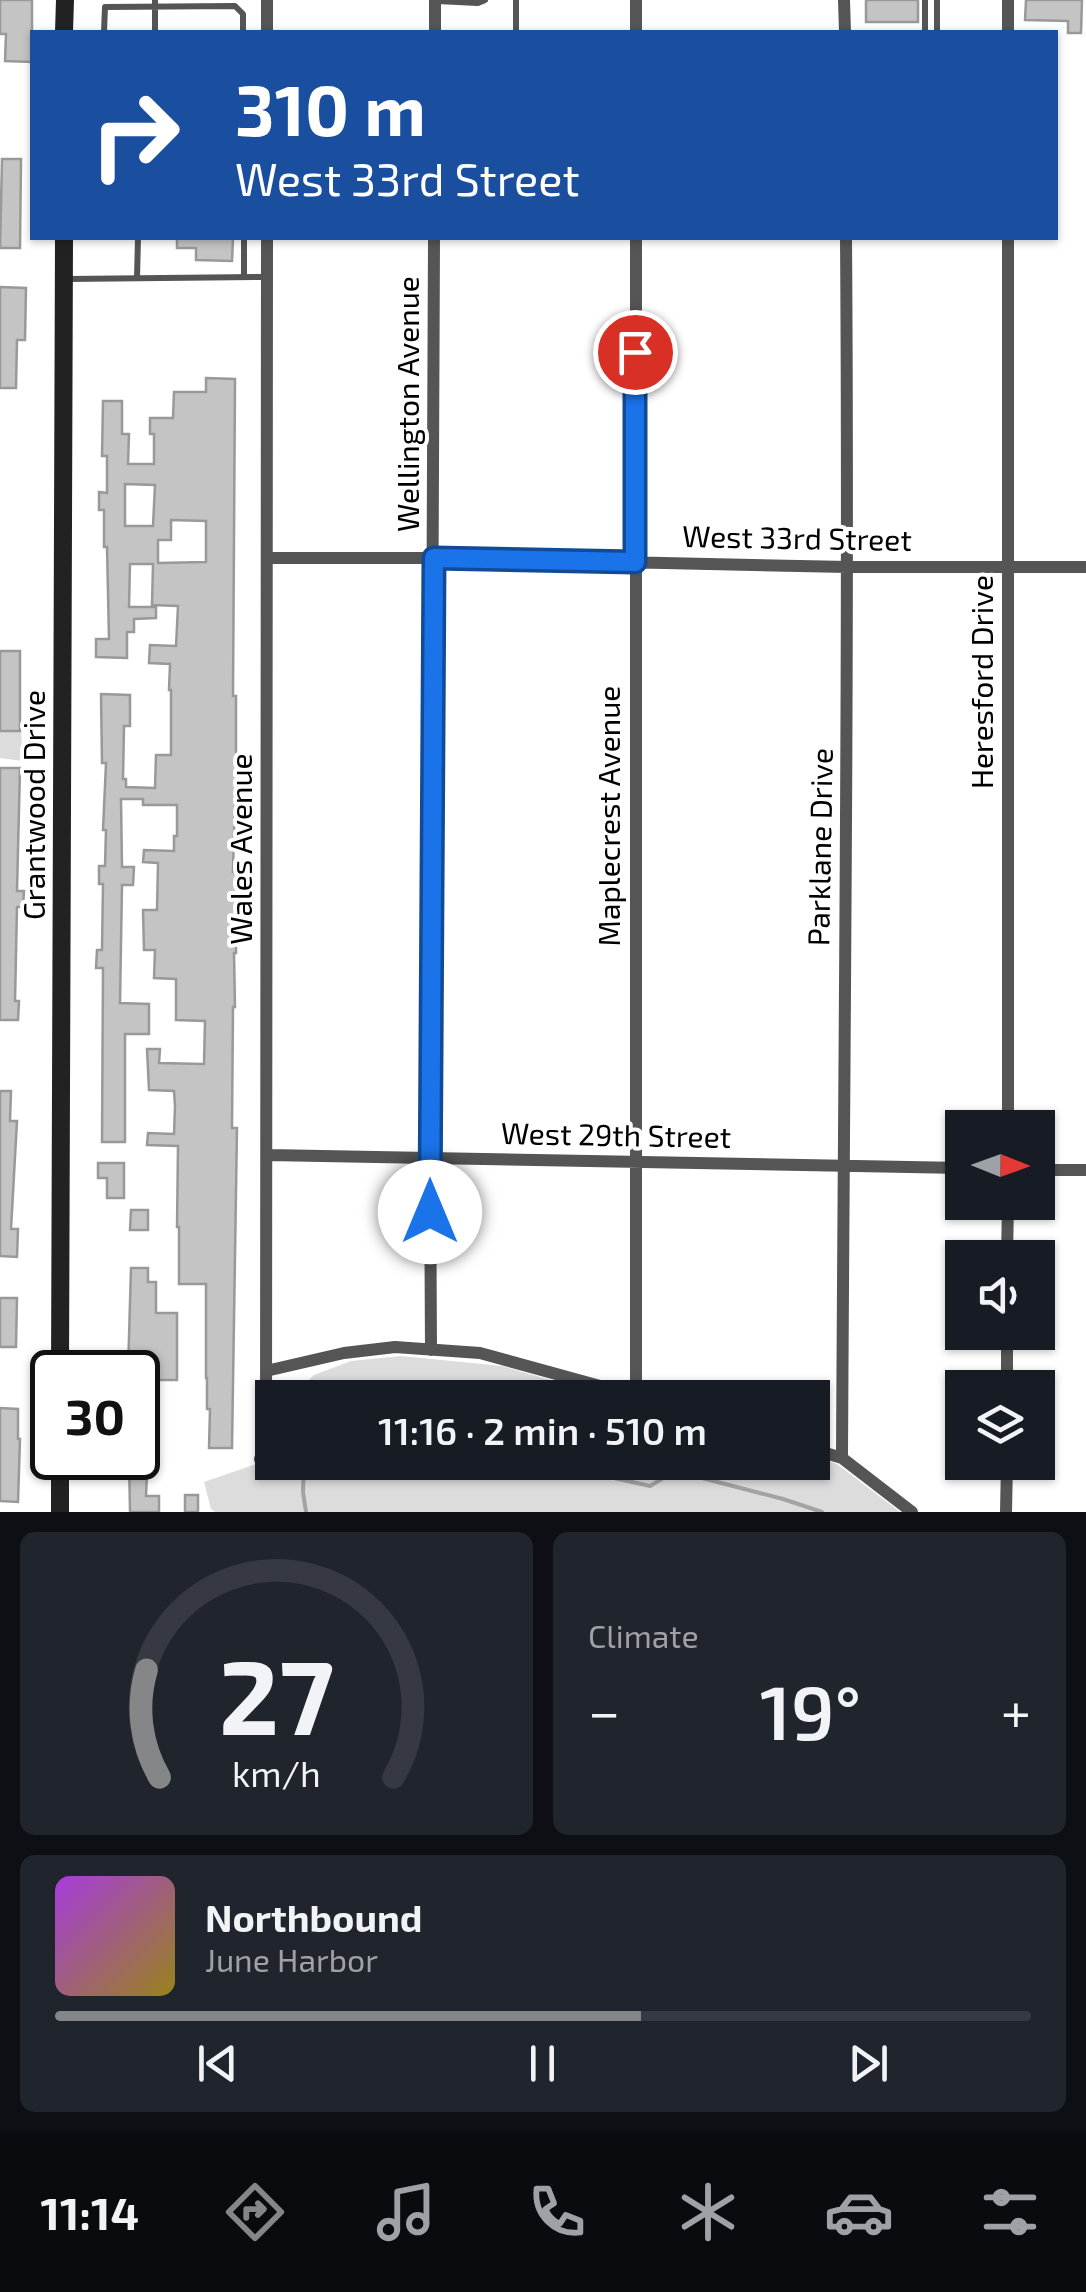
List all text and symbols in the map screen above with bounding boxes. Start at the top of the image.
text: 310 m [235,66,426,150]
icon: right [70,70,200,200]
text: West 33rd Street [235,151,580,205]
street label: Wellington Avenue [389,276,425,532]
pin [593,310,678,395]
icon: arrive [608,325,663,380]
street label: West 33rd Street [682,517,912,557]
street label: Heresford Drive [963,575,999,789]
street label: Maplecrest Avenue [590,686,626,946]
street label: Grantwood Drive [15,690,51,920]
street label: Parklane Drive [799,748,839,946]
street label: Wales Avenue [222,753,258,945]
north arrow [945,1110,1055,1220]
map controls [945,1110,1055,1480]
street label: West 29th Street [501,1114,731,1154]
position arrow [378,1160,482,1264]
button: sound [945,1240,1055,1350]
speed limit sign: 30 [30,1350,160,1480]
button: layers [945,1370,1055,1480]
text: 11:16 · 2 min · 510 m [378,1407,707,1453]
text: Climate [588,1616,699,1654]
text: 27 [219,1631,334,1756]
text: 19° [760,1665,861,1755]
text: − [588,1677,620,1743]
text: + [1001,1677,1031,1743]
text: km/h [232,1751,321,1794]
text: Northbound [205,1894,423,1940]
text: June Harbor [205,1940,378,1978]
icon: previous [190,2036,245,2091]
icon: pause [515,2036,570,2091]
icon: next [841,2036,896,2091]
icon: directions [220,2177,290,2247]
icon: music [371,2177,441,2247]
icon: phone [522,2177,592,2247]
icon: climate [673,2177,743,2247]
icon: car [824,2177,894,2247]
icon: filters [975,2177,1045,2247]
text: 11:14 [41,2185,139,2239]

